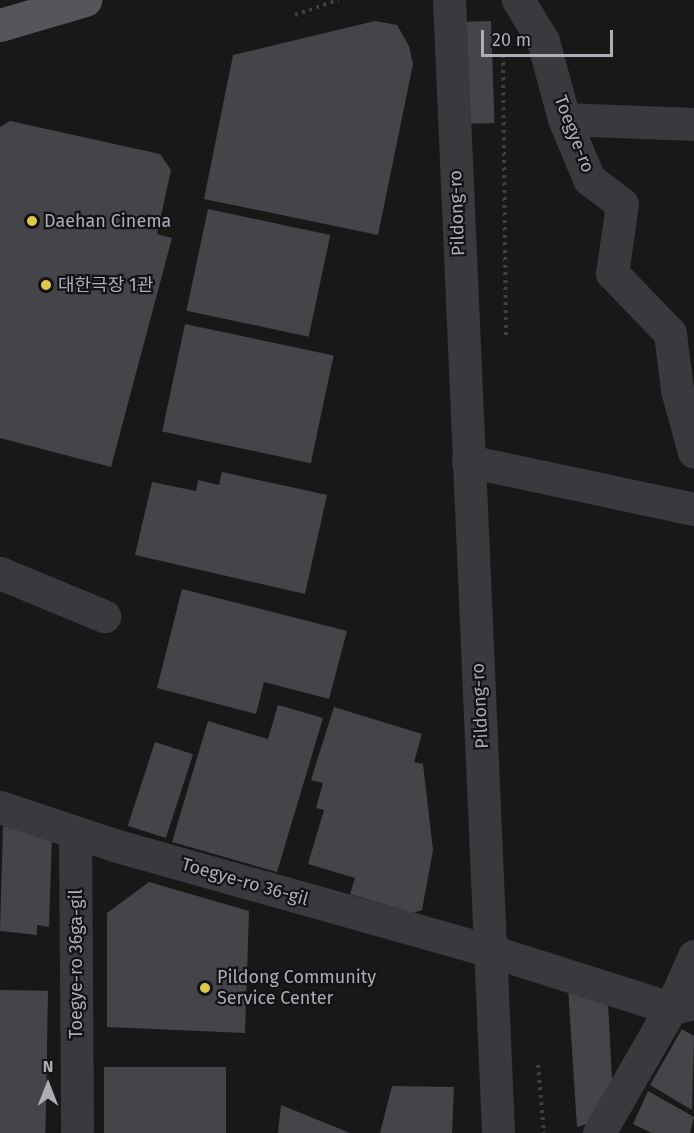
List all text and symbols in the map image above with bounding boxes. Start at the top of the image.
scale bar [484,18,616,56]
text: 20 m [492,29,531,51]
street label: Toegye-ro [549,92,599,176]
street label: Pildong-ro [445,170,469,256]
place label: Daehan Cinema [44,210,171,232]
marker: Daehan Cinema [25,214,39,228]
place label: 대한극장 1관 [58,274,153,296]
marker: 대한극장 1관 [39,278,53,292]
street label: Pildong-ro [467,663,493,749]
street label: Toegye-ro 36-gil [179,854,311,910]
street label: Toegye-ro 36ga-gil [65,889,87,1039]
place label: Pildong Community Service Center [217,967,376,1010]
marker: Pildong Community Service Center [198,981,212,995]
north arrow [18,1055,78,1115]
text: N [43,1057,53,1076]

